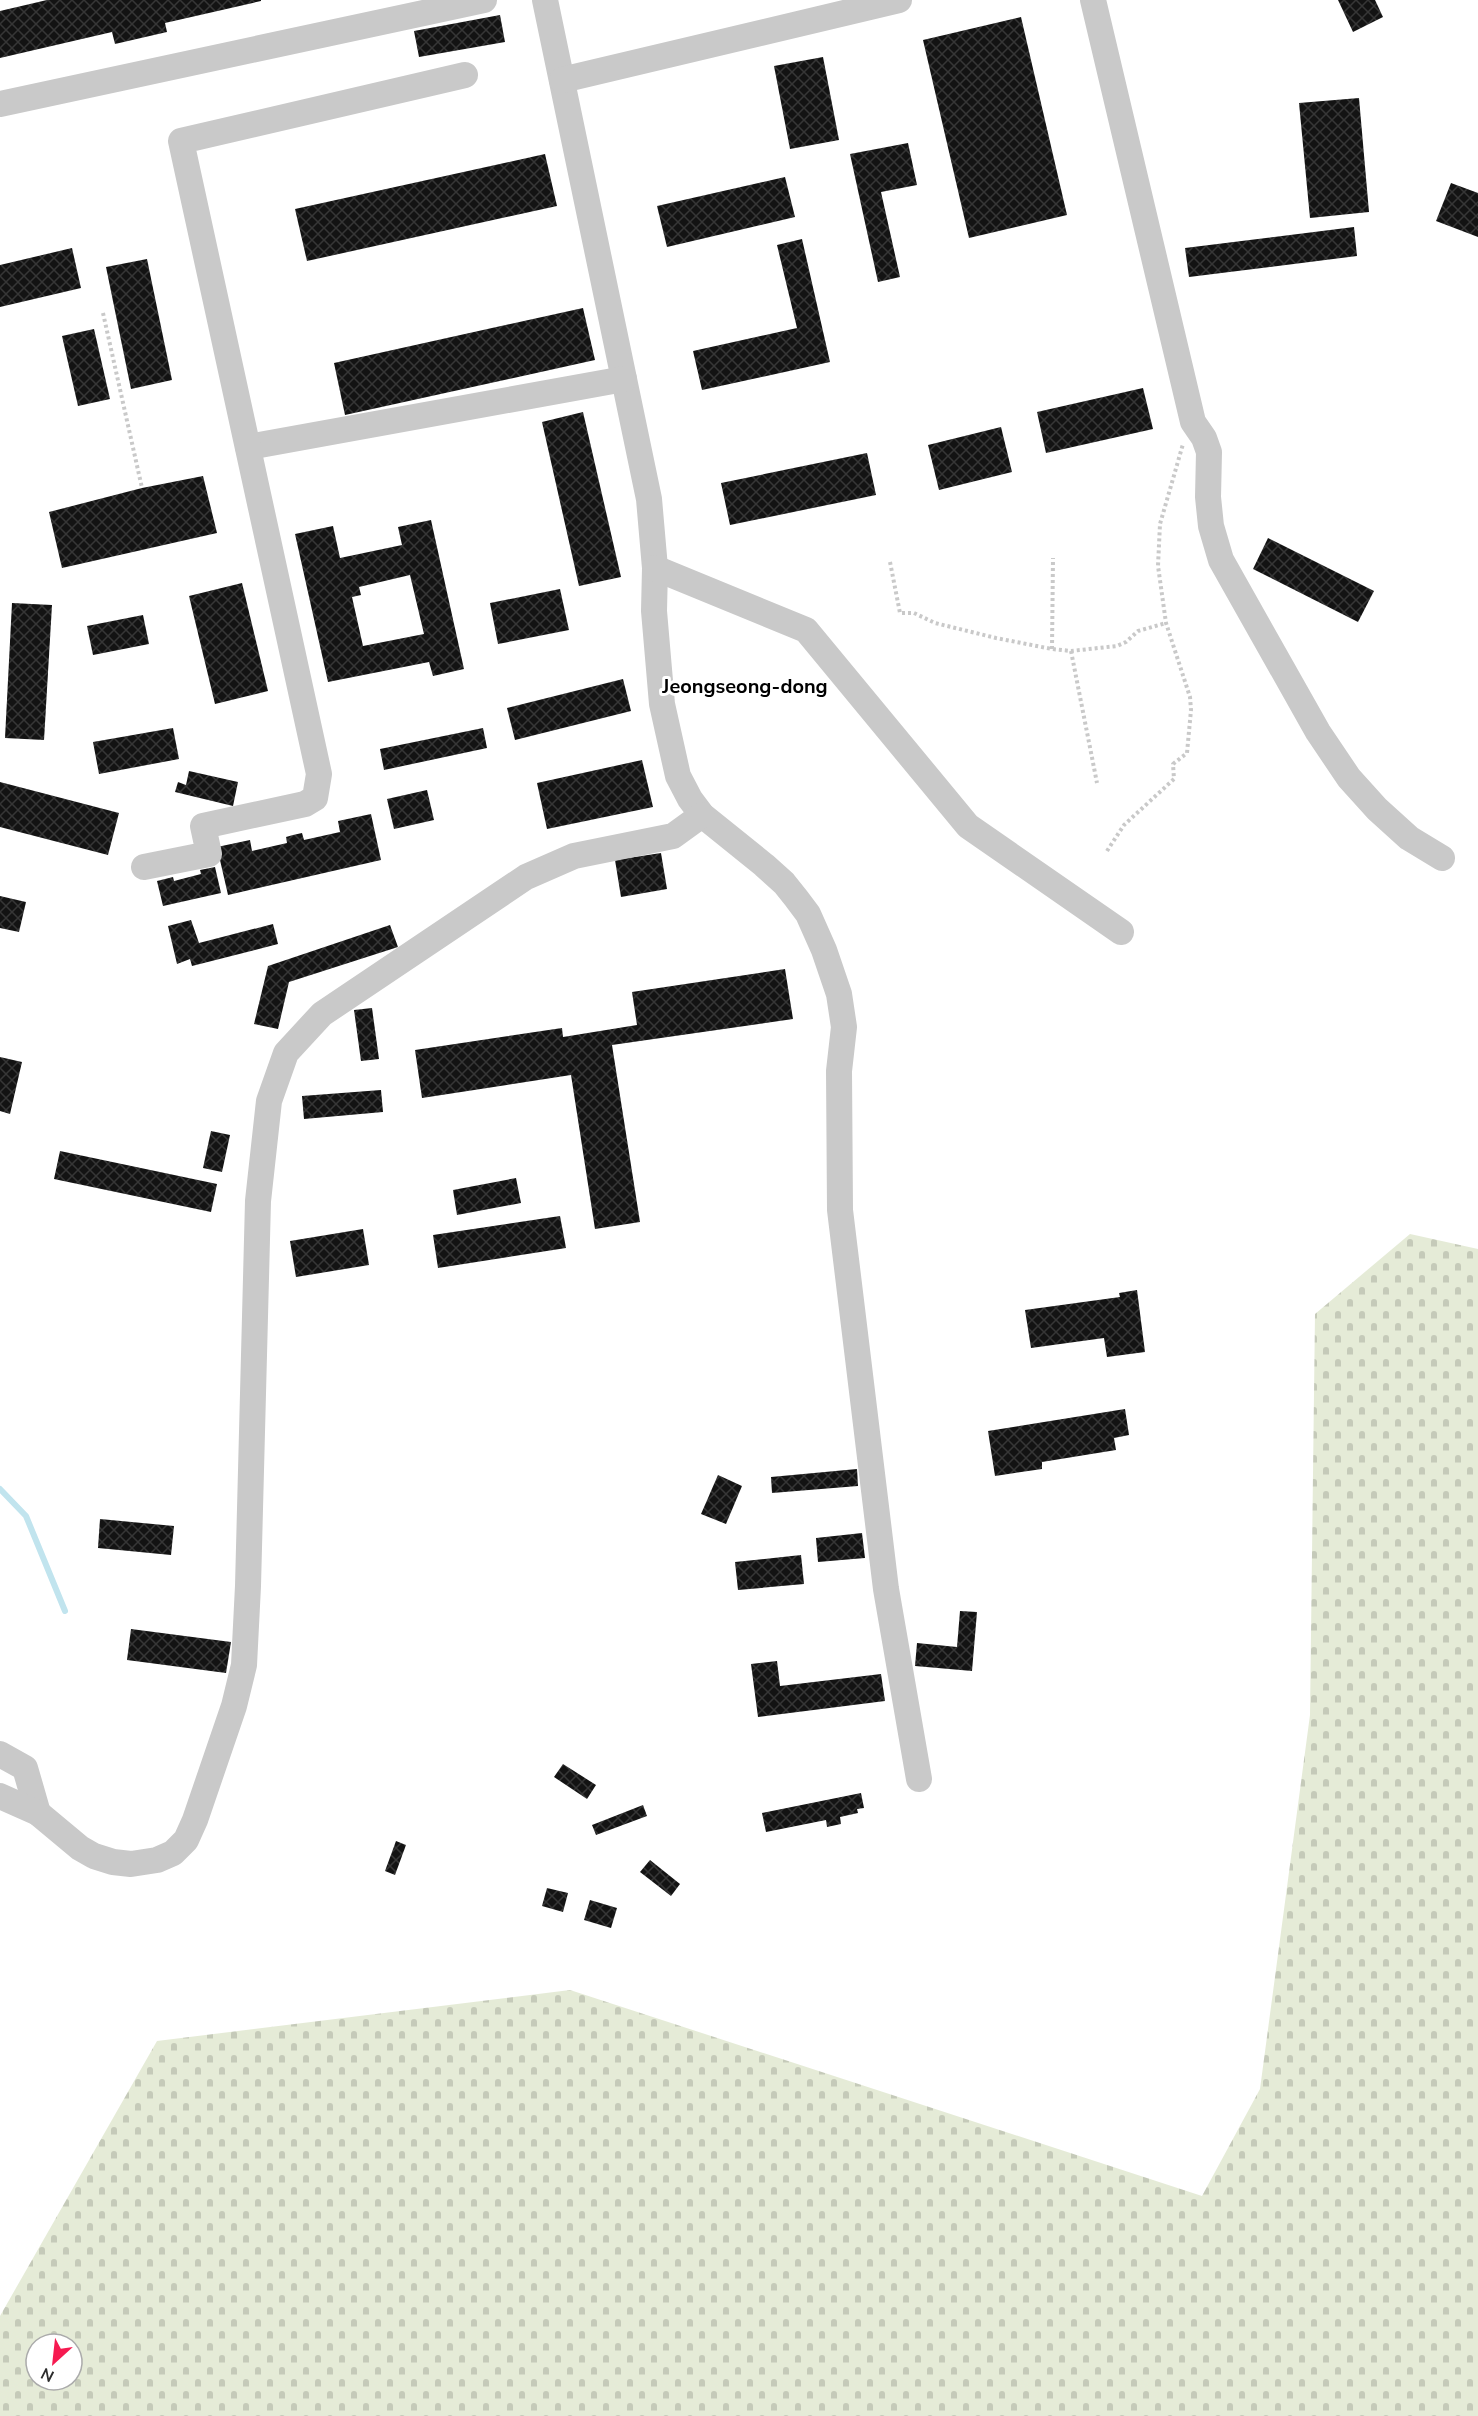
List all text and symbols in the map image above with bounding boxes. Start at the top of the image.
district label: Jeongseong-dong [661,673,828,700]
north arrow [24,2332,84,2392]
text: N [37,2362,58,2387]

